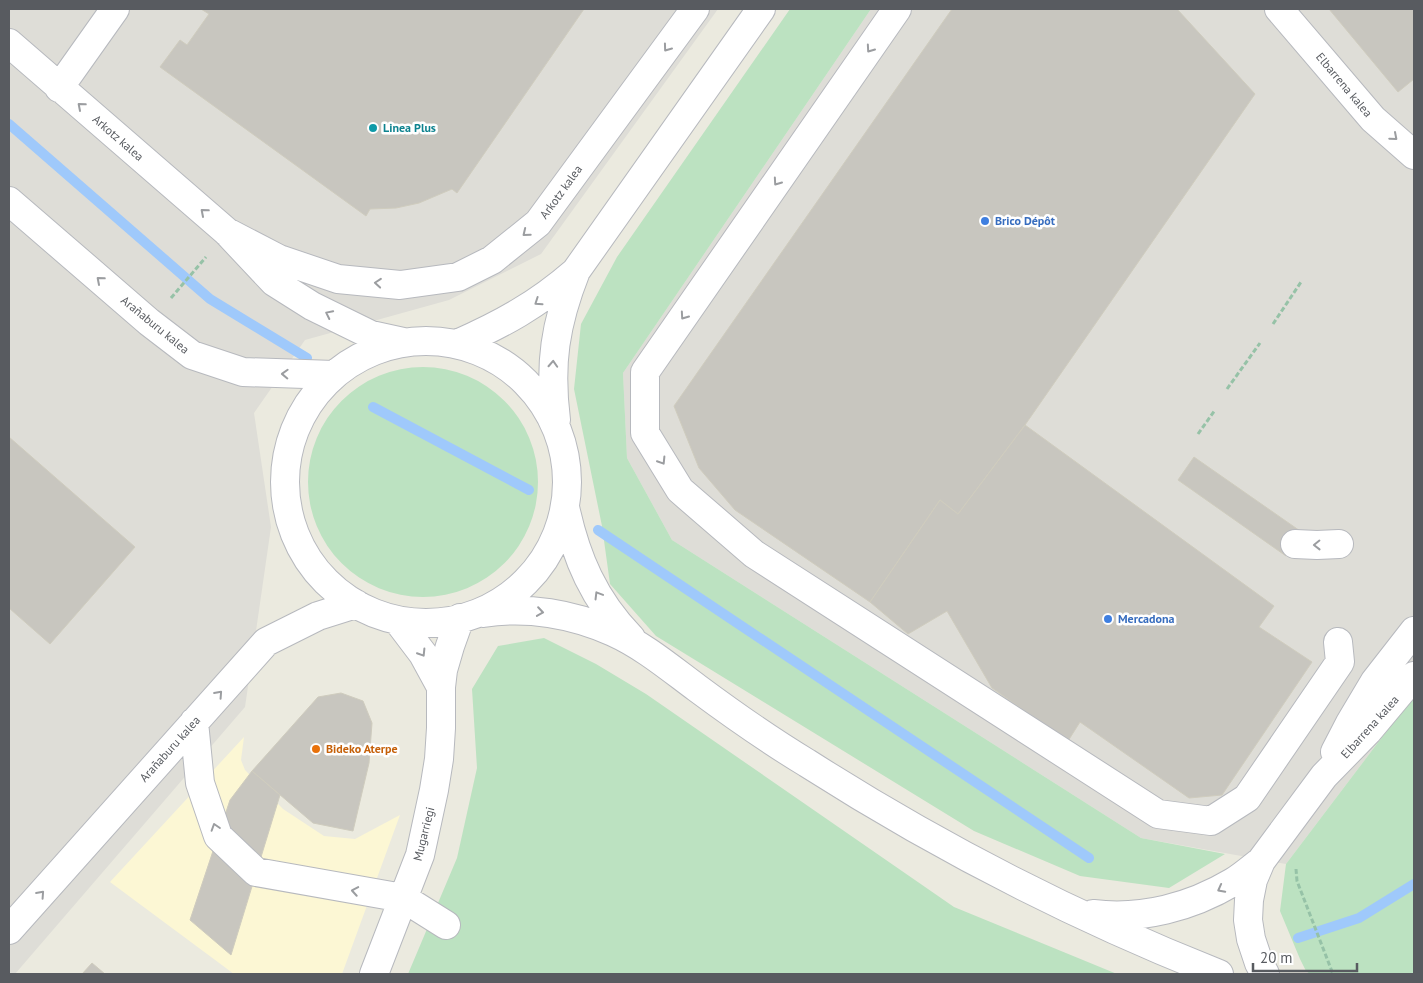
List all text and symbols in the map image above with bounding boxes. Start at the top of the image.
one-way arrow [664,42,673,52]
one-way arrow [867,43,876,53]
street label: Elbarrena kalea [1313,49,1376,120]
one-way arrow [78,104,87,112]
street label: Arkotz kalea [90,111,147,164]
place label: Linea Plus [383,120,436,135]
marker: Linea Plus [367,122,379,134]
one-way arrow [1388,132,1397,141]
street label: Arkotz kalea [536,162,585,221]
one-way arrow [774,176,783,186]
one-way arrow [201,209,210,218]
place label: Brico Dépôt [995,213,1056,228]
marker: Brico Dépôt [979,215,991,227]
one-way arrow [523,227,532,235]
one-way arrow [97,277,106,285]
one-way arrow [373,277,381,288]
street label: Arañaburu kalea [118,292,193,357]
one-way arrow [534,296,543,305]
one-way arrow [325,310,334,320]
one-way arrow [681,310,690,319]
one-way arrow [548,360,559,368]
one-way arrow [281,368,289,379]
one-way arrow [655,455,665,464]
one-way arrow [1313,540,1320,550]
one-way arrow [594,592,604,601]
one-way arrow [537,606,545,617]
place label: Mercadona [1118,611,1175,626]
marker: Mercadona [1102,613,1114,625]
one-way arrow [416,647,425,656]
one-way arrow [213,690,222,699]
street label: Elbarrena kalea [1337,692,1402,761]
street label: Arañaburu kalea [136,713,203,785]
place label: Bideko Aterpe [326,741,398,756]
marker: Bideko Aterpe [310,743,322,755]
street label: Mugarriegi [410,805,437,863]
one-way arrow [211,823,221,832]
one-way arrow [1217,883,1226,893]
one-way arrow [350,886,359,896]
one-way arrow [35,890,44,899]
scale bar [1253,940,1357,972]
text: 20 m [1260,948,1293,967]

